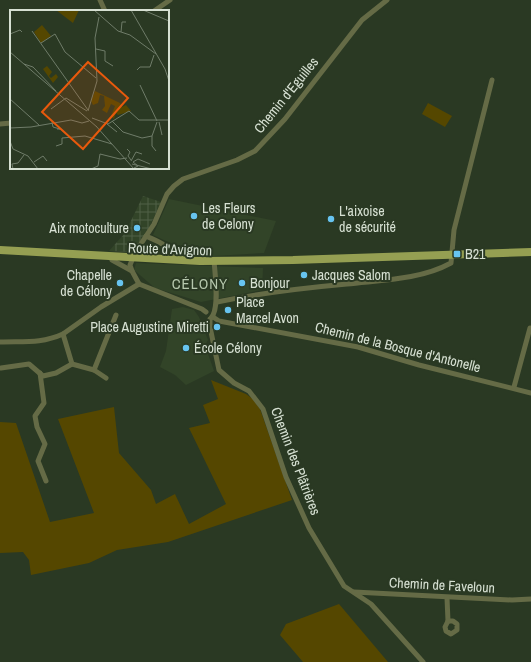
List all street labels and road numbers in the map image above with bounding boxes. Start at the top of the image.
street label: Chemin d'Eguilles [250,53,322,137]
street label: Route d'Avignon [128,239,212,259]
street label: Chemin de la Bosque d'Antonelle [313,318,483,376]
street label: Chemin des Plâtrières [267,404,325,518]
street label: Chemin de Faveloun [389,573,495,597]

